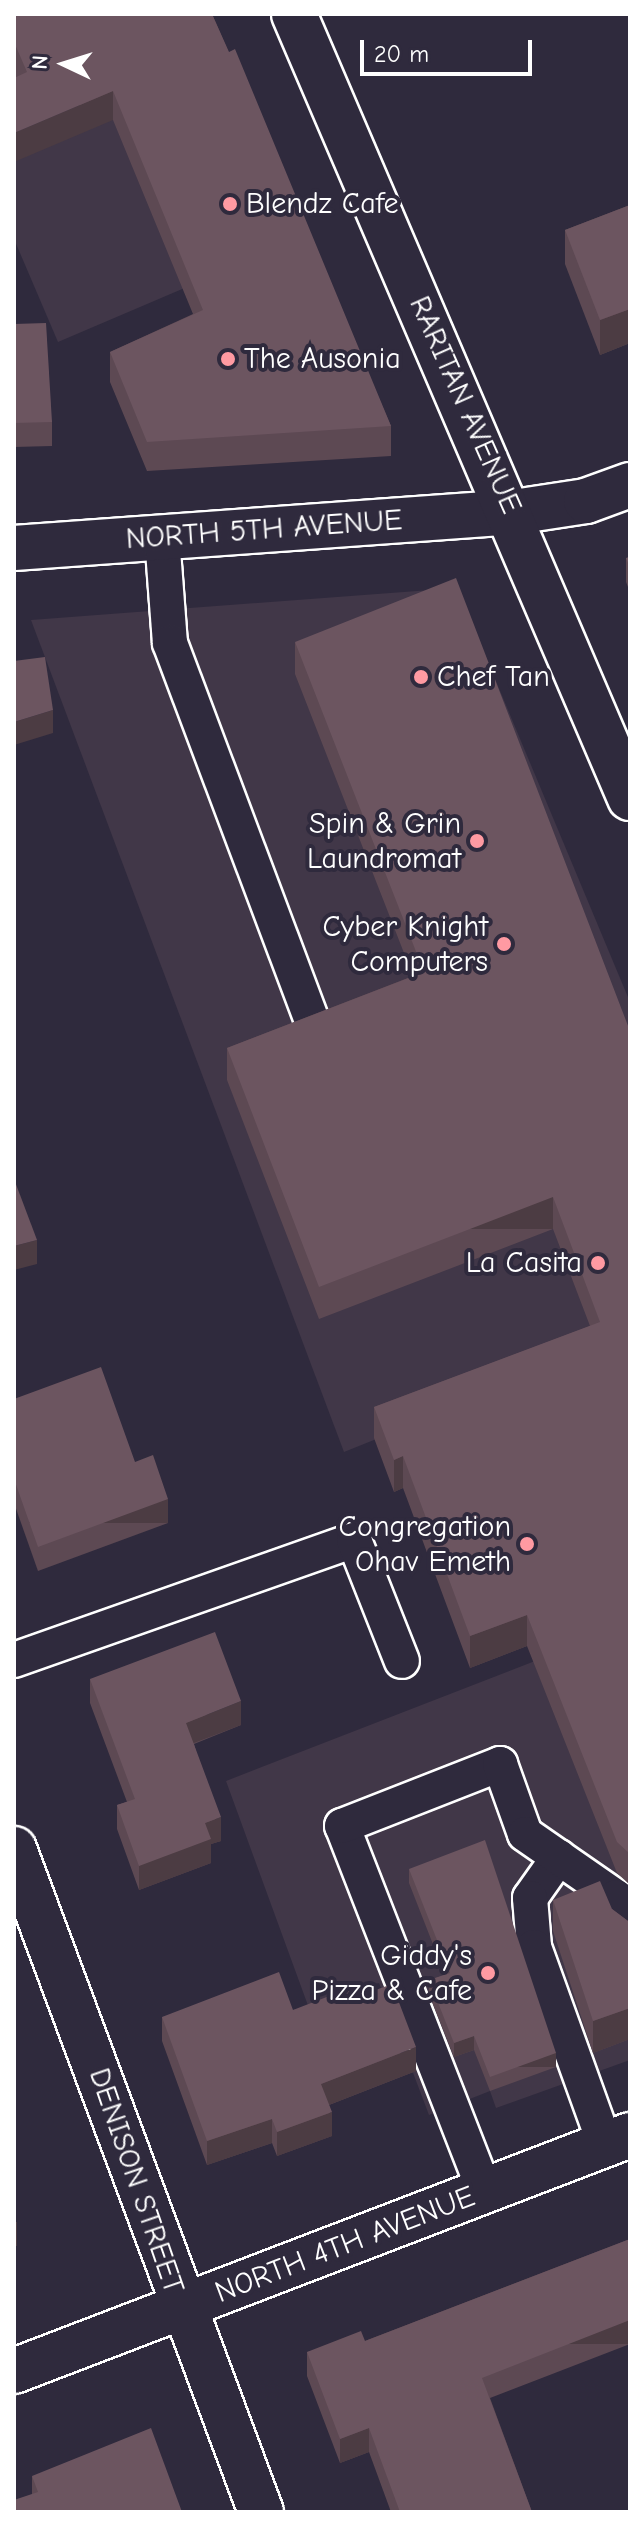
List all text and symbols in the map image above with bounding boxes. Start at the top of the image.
north arrow [24,24,104,104]
scale bar [364,24,536,74]
text: 20 m [374,40,429,68]
text: N [27,54,54,70]
place label: Blendz Cafe [246,186,398,222]
marker: Blendz Cafe [221,195,239,213]
street label: RARITAN AVENUE [401,291,529,519]
place label: The Ausonia [244,341,401,377]
marker: The Ausonia [219,350,237,368]
street label: NORTH 5TH AVENUE [125,502,403,558]
place label: Chef Tan [437,659,550,695]
marker: Chef Tan [412,668,430,686]
place label: Spin & Grin Laundromat [307,806,461,876]
marker: Spin & Grin Laundromat [468,832,486,850]
place label: Cyber Knight Computers [322,909,488,980]
marker: Cyber Knight Computers [495,935,513,953]
place label: La Casita [466,1245,582,1281]
marker: La Casita [589,1254,607,1272]
place label: Congregation Ohav Emeth [339,1509,511,1580]
marker: Congregation Ohav Emeth [518,1535,536,1553]
place label: Giddy's Pizza & Cafe [311,1938,472,2008]
marker: Giddy's Pizza & Cafe [479,1964,497,1982]
street label: DENISON STREET [81,2064,191,2298]
street label: NORTH 4TH AVENUE [210,2179,480,2311]

